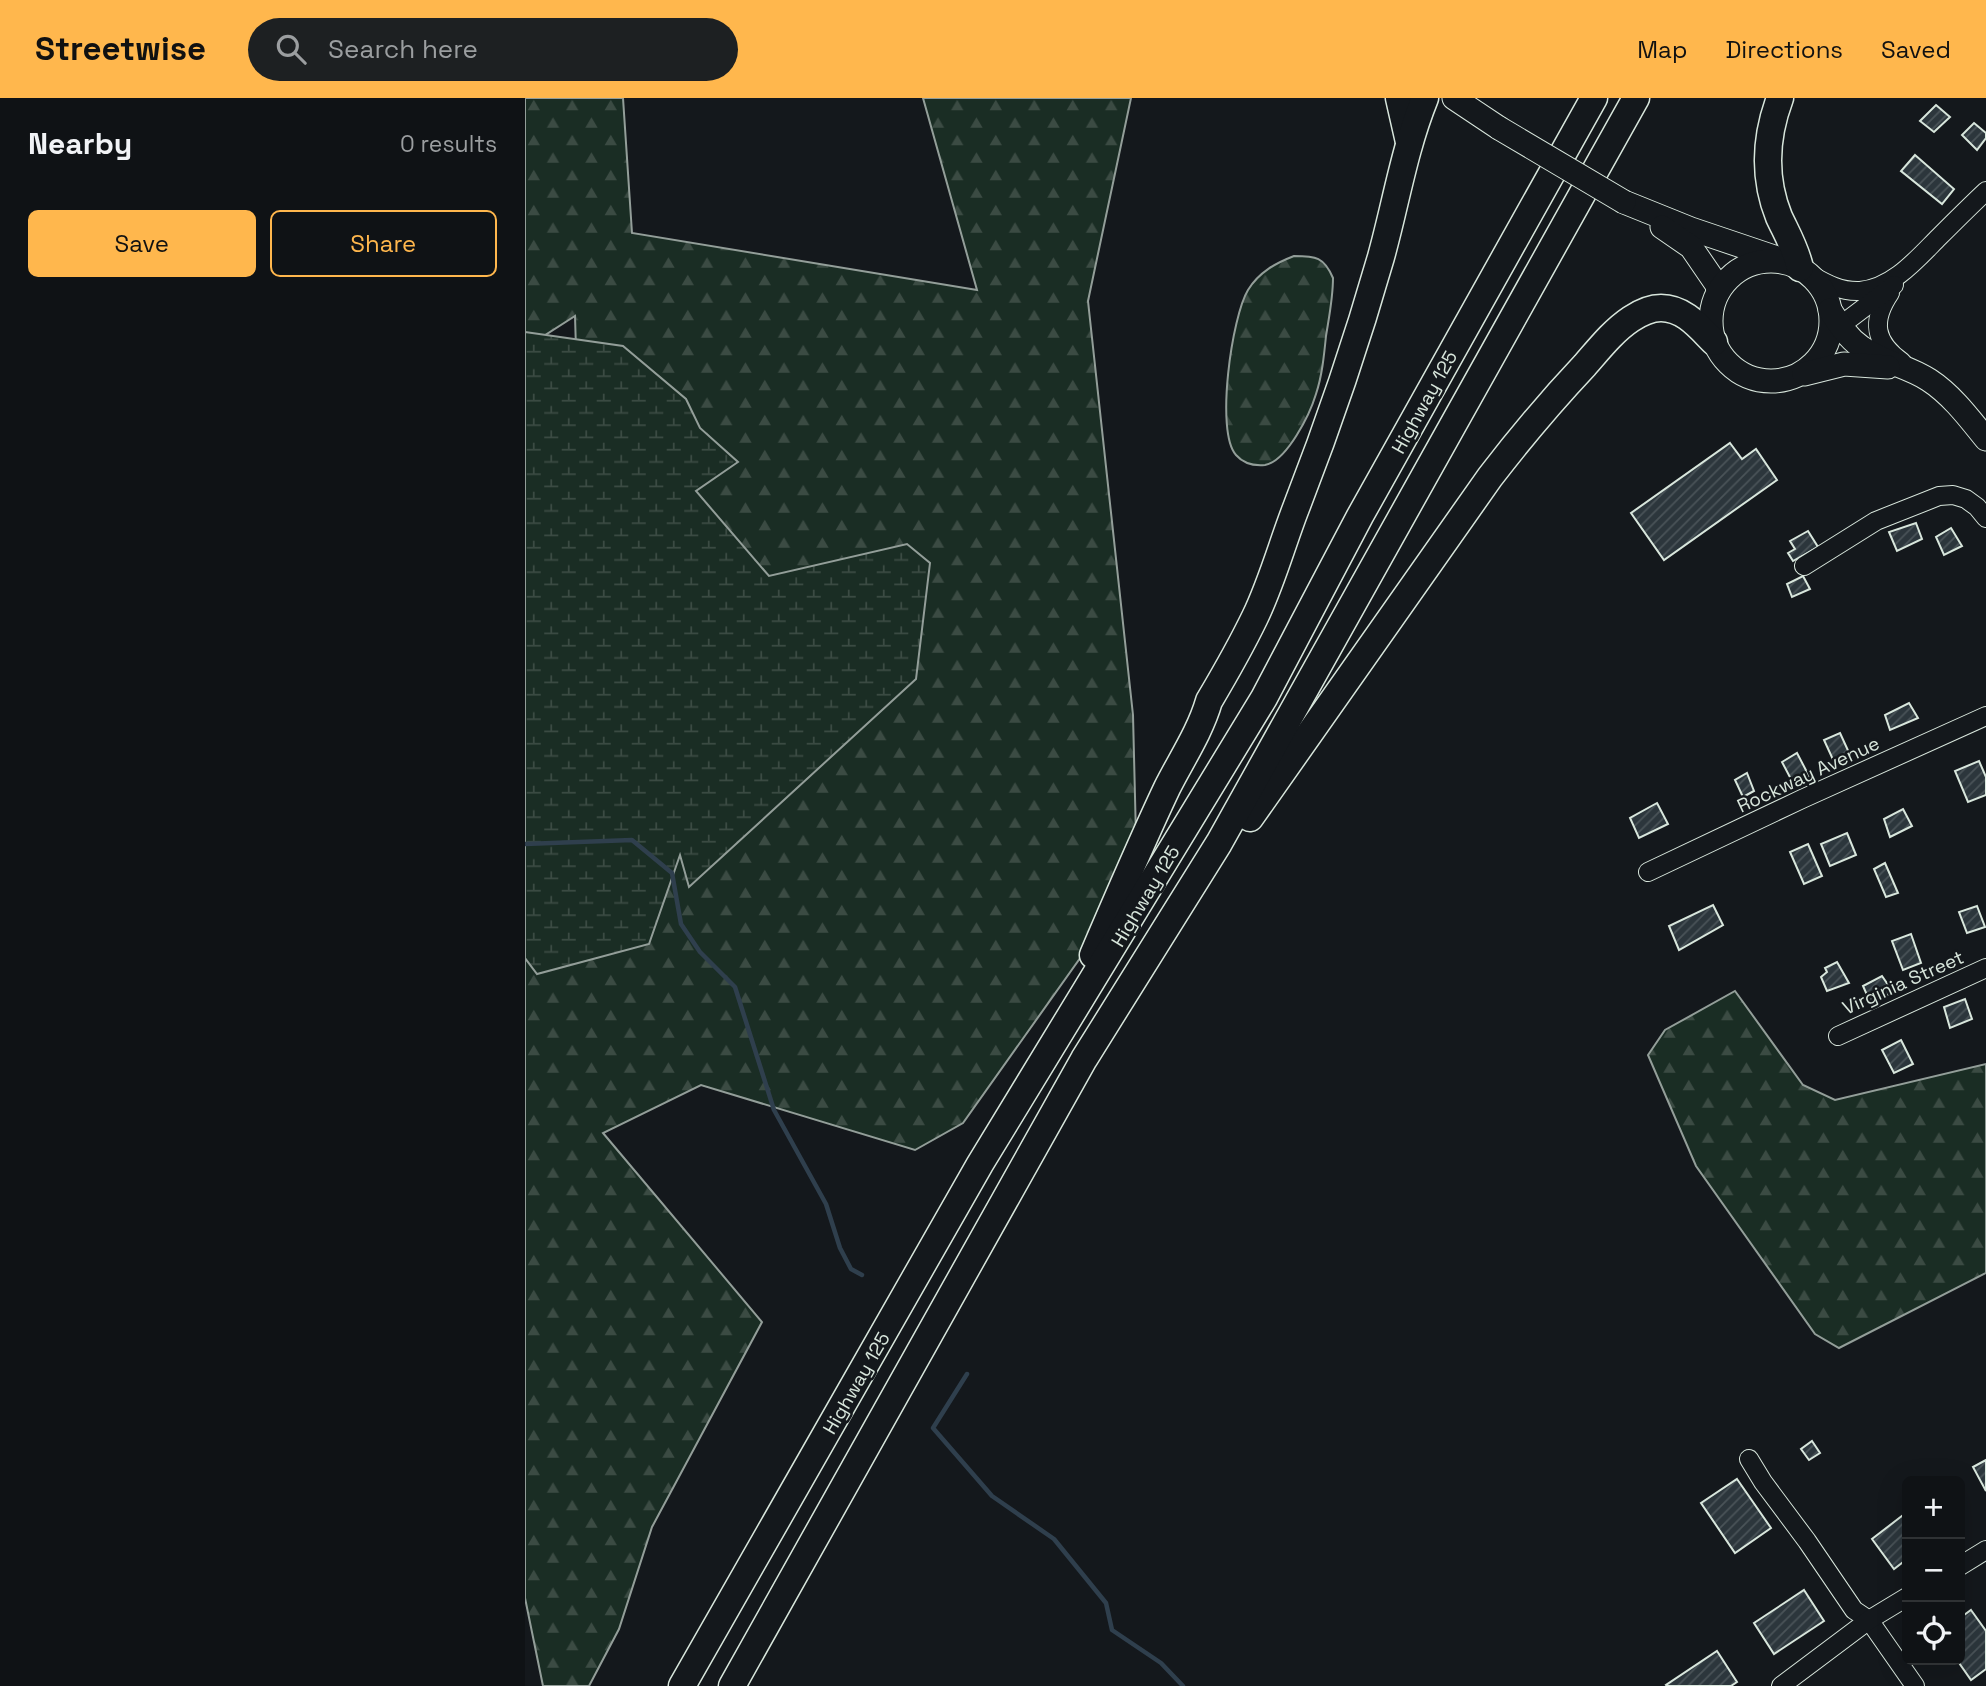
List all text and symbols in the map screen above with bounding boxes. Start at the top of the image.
search box [248,18,738,81]
text: Streetwise [35,28,206,70]
icon: search [272,30,310,68]
text: Search here [328,32,478,66]
text: Map [1637,34,1687,65]
text: Directions [1725,34,1843,65]
text: Saved [1881,34,1951,65]
text: Nearby [28,124,132,163]
text: 0 results [400,129,497,159]
button: Save [28,210,256,277]
button: Share [270,210,497,277]
street label: Highway 125 [1386,346,1463,458]
street label: Rockway Avenue [1733,730,1883,818]
street label: Highway 125 [1105,841,1185,952]
street label: Virginia Street [1839,945,1968,1020]
street label: Highway 125 [817,1328,896,1439]
map controls [1902,1476,1965,1665]
button: + [1902,1476,1965,1539]
button: − [1902,1539,1965,1602]
button: locate [1902,1602,1965,1665]

